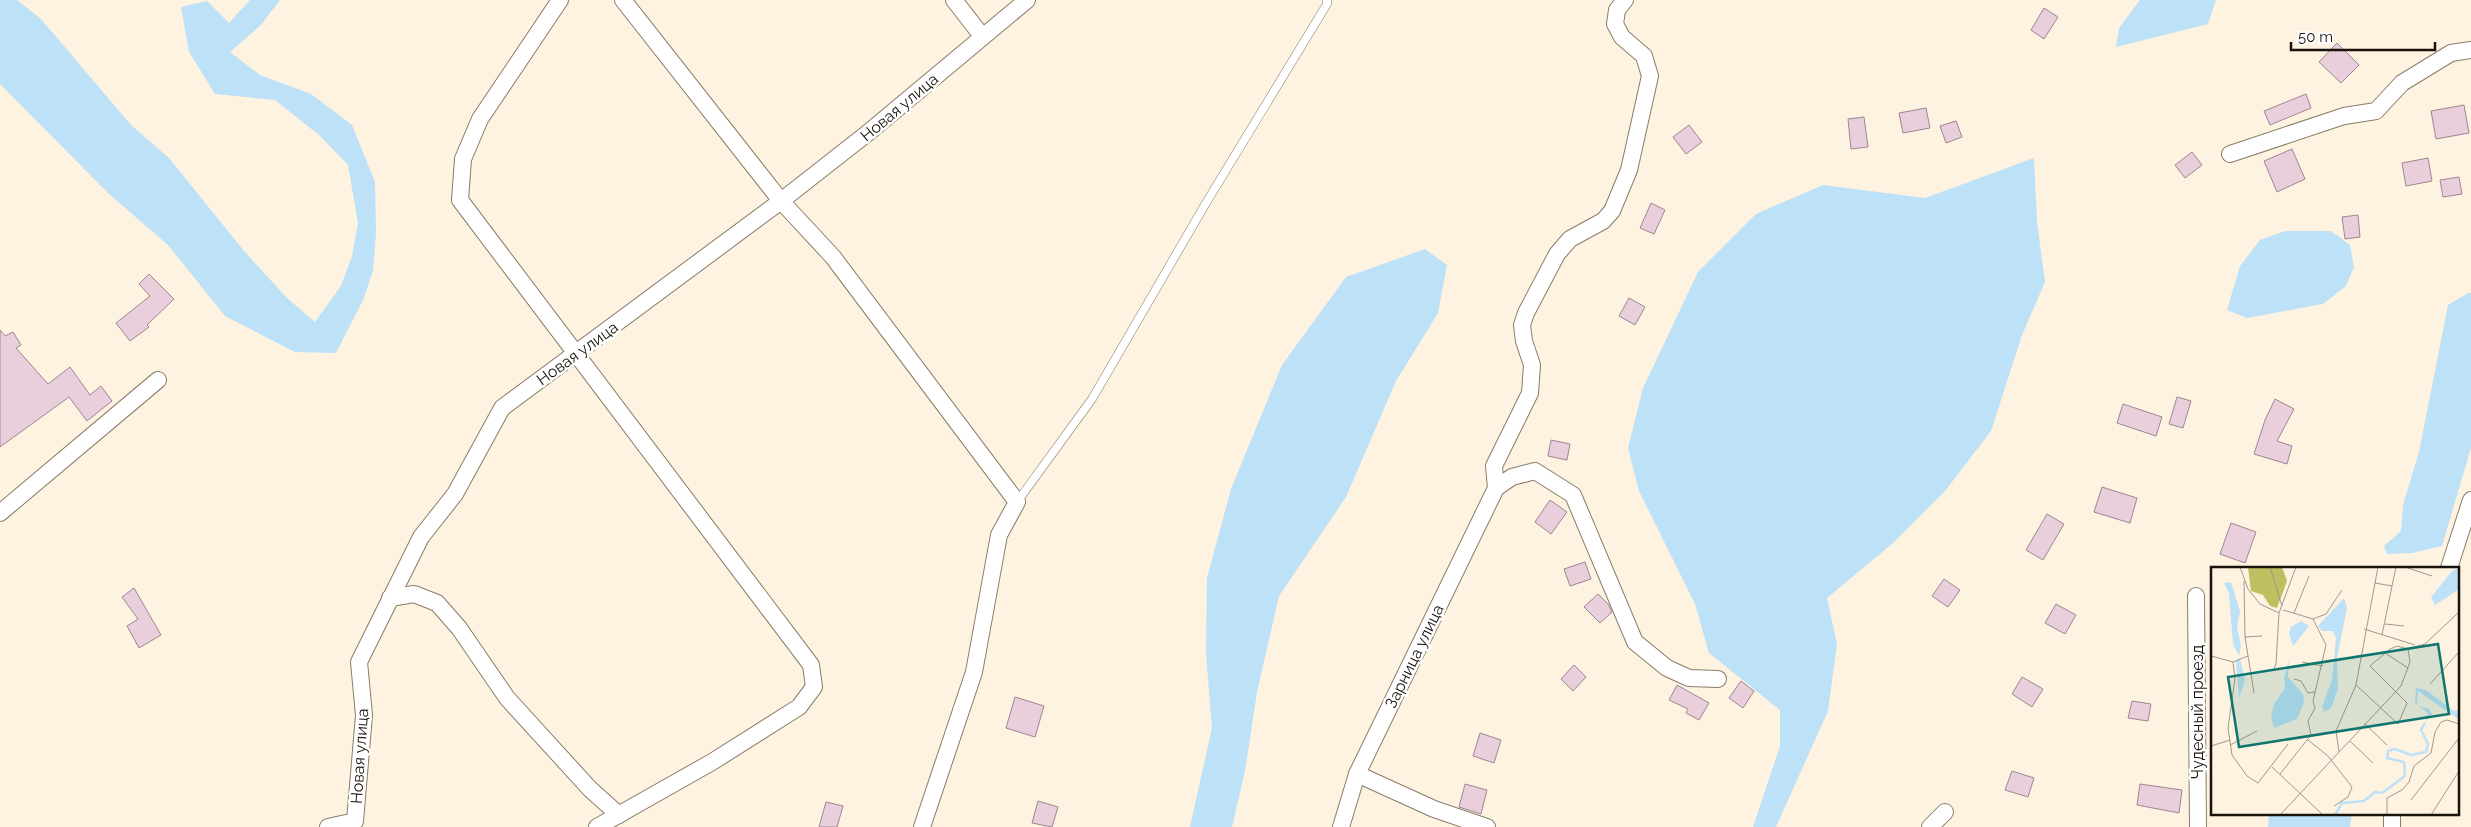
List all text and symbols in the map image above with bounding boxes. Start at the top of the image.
scale bar [2291,20,2435,52]
text: 50 m [2298,28,2333,46]
street label: Новая улица [857,69,942,145]
street label: Новая улица [533,318,622,389]
inset map [2211,567,2458,814]
street label: Зарница улица [1381,601,1448,711]
street label: Чудесный проезд [2188,645,2207,779]
street label: Новая улица [347,708,372,804]

